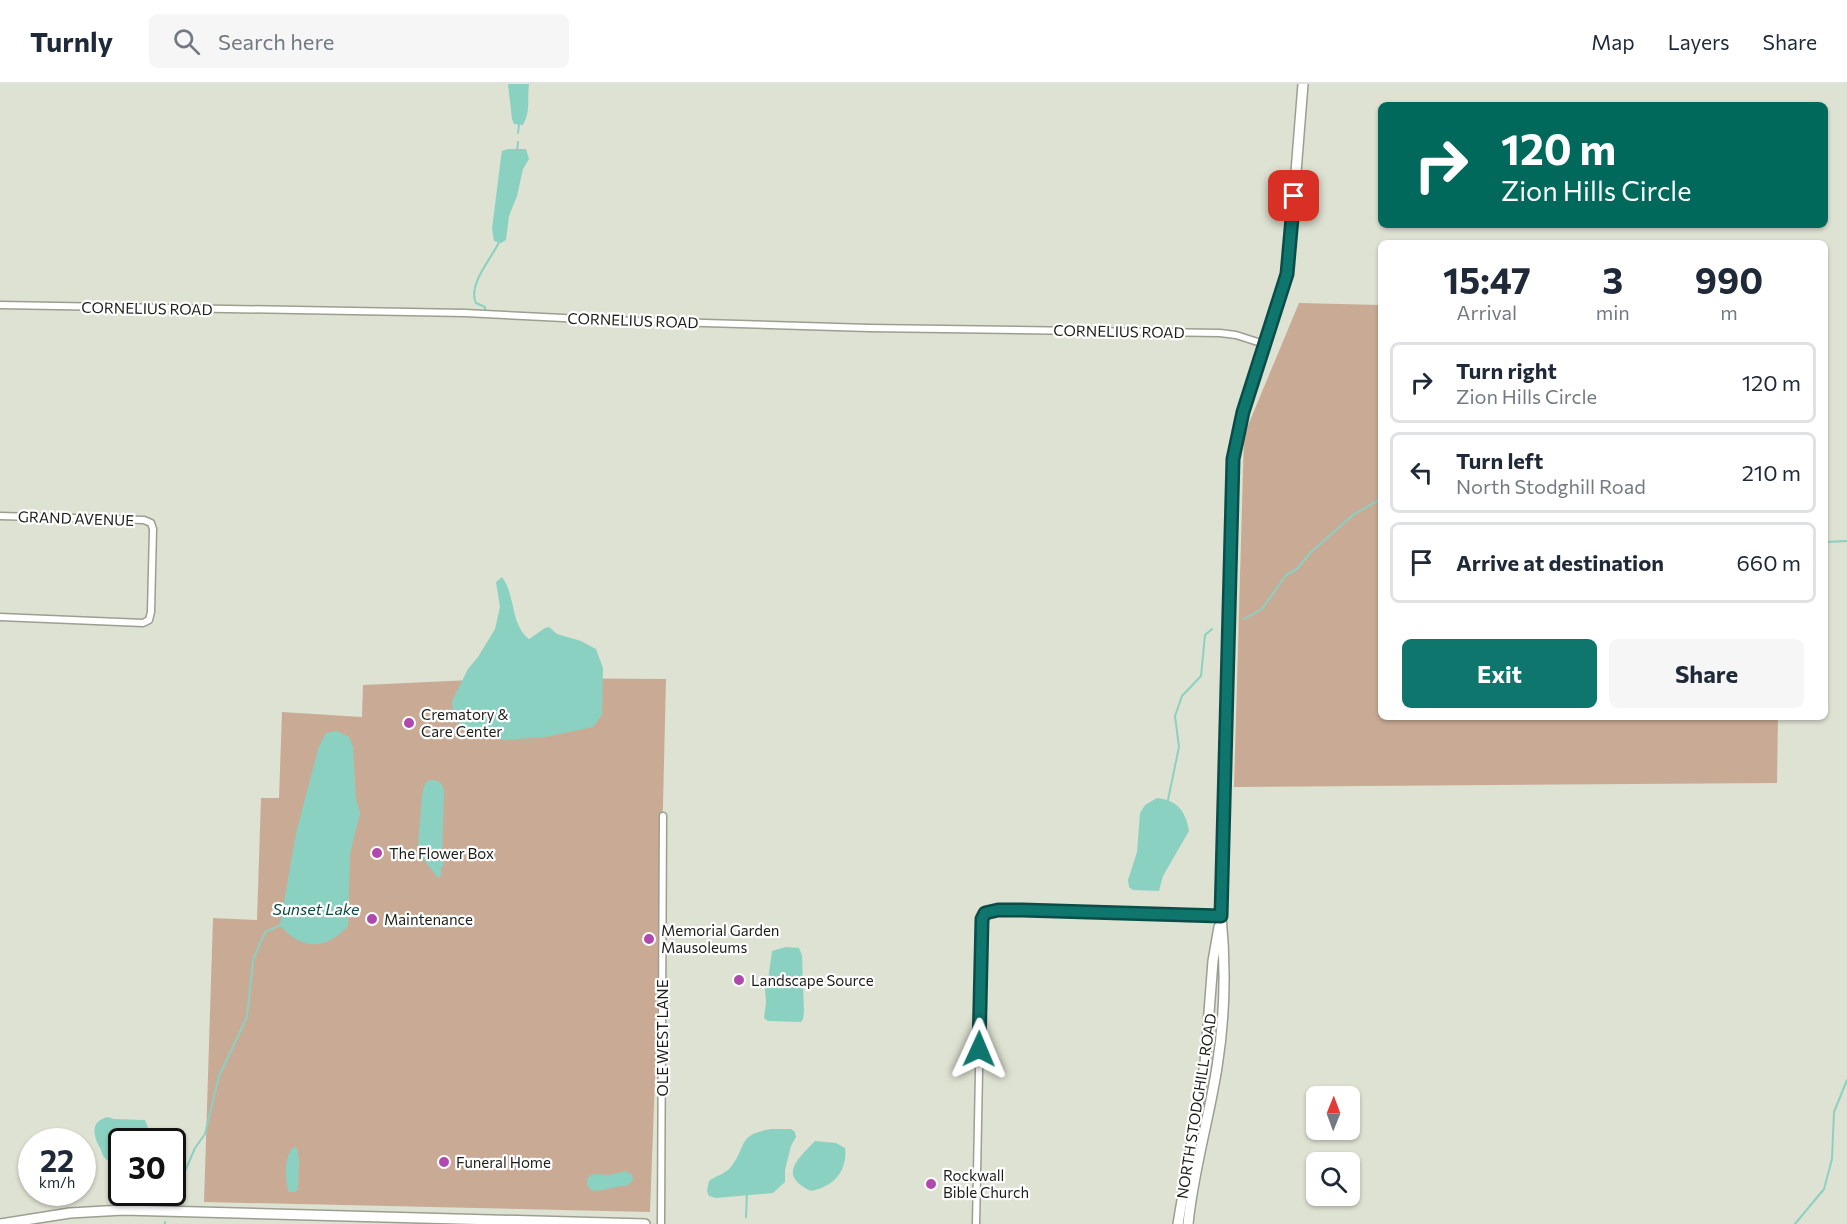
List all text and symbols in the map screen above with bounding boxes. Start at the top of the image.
search box [149,14,569,68]
text: Turnly [30,24,113,58]
icon: search [170,25,203,58]
text: Search here [218,28,334,55]
text: Map [1591,29,1635,54]
text: Layers [1668,29,1730,54]
text: Share [1763,29,1817,54]
text: 120 m [1501,122,1616,174]
icon: right [1402,126,1480,204]
pin [1268,170,1319,221]
text: Zion Hills Circle [1501,174,1691,207]
icon: arrive [1277,179,1310,212]
text: 15:47 [1443,257,1531,301]
text: 3 [1602,257,1623,301]
text: 990 [1695,257,1763,301]
street label: CORNELIUS ROAD [81,298,213,318]
text: Arrival [1457,300,1517,324]
text: min [1596,300,1630,324]
text: m [1720,300,1738,324]
street label: CORNELIUS ROAD [567,309,699,331]
street label: CORNELIUS ROAD [1053,321,1185,341]
text: Turn right [1456,357,1557,384]
icon: right [1405,366,1438,399]
text: 120 m [1742,369,1801,396]
text: Zion Hills Circle [1456,384,1597,408]
text: Turn left [1456,447,1543,474]
icon: left [1405,456,1438,489]
text: 210 m [1742,459,1801,486]
text: North Stodghill Road [1456,474,1646,498]
street label: GRAND AVENUE [18,507,134,529]
icon: arrive [1405,546,1438,579]
text: Arrive at destination [1456,549,1664,576]
text: 660 m [1737,549,1801,576]
button: Exit [1402,639,1597,708]
button: Share [1609,639,1804,708]
place label: Crematory & Care Center [421,705,509,740]
marker: Crematory & Care Center [402,716,416,730]
place label: The Flower Box [389,844,494,862]
marker: The Flower Box [370,846,384,860]
water label: Sunset Lake [273,899,360,918]
place label: Maintenance [384,910,473,928]
marker: Maintenance [365,912,379,926]
place label: Memorial Garden Mausoleums [661,921,779,956]
marker: Memorial Garden Mausoleums [642,932,656,946]
place label: Landscape Source [751,971,874,989]
marker: Landscape Source [732,973,746,987]
street label: OLE WEST LANE [653,979,671,1097]
street label: NORTH STODGHILL ROAD [1172,1012,1220,1200]
position arrow [947,1017,1011,1081]
north arrow [1306,1086,1360,1140]
map controls [1306,1086,1360,1206]
speed limit sign: 30 [108,1128,186,1206]
text: 22 [40,1141,74,1178]
button: search [1306,1152,1360,1206]
place label: Funeral Home [456,1153,551,1171]
marker: Funeral Home [437,1155,451,1169]
place label: Rockwall Bible Church [943,1166,1029,1201]
text: km/h [39,1173,75,1191]
marker: Rockwall Bible Church [924,1177,938,1191]

